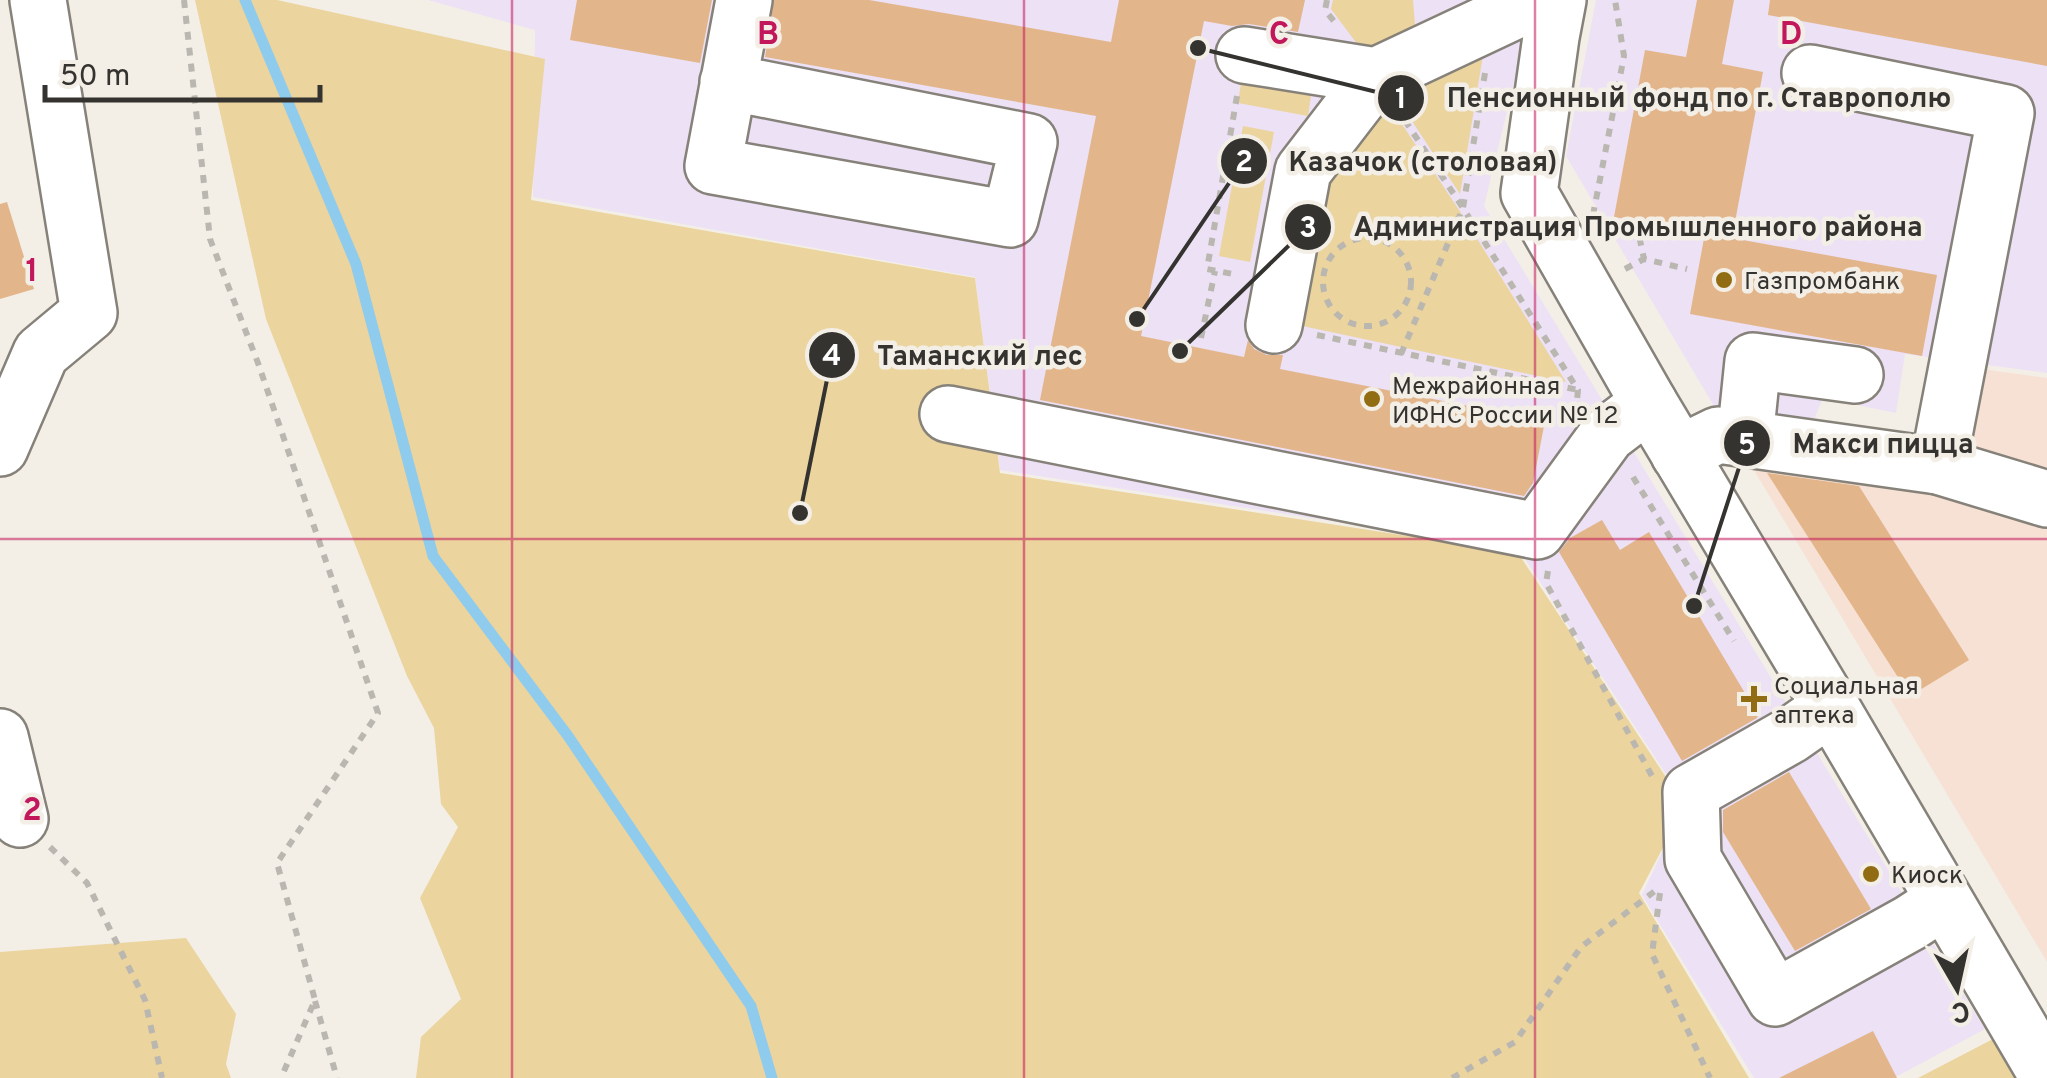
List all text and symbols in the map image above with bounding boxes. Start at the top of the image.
text: B [757,16,779,56]
text: C [1269,16,1289,56]
text: D [1780,16,1802,56]
scale bar [45,40,320,102]
text: 50 m [60,59,130,96]
callout: Пенсионный фонд по г. Ставрополю [1376,69,1971,127]
text: 1 [1395,82,1407,119]
text: Пенсионный фонд по г. Ставрополю [1447,82,1951,118]
callout: Казачок (столовая) [1219,132,1578,190]
text: 2 [1235,145,1253,182]
text: Казачок (столовая) [1289,146,1557,182]
callout: Администрация Промышленного района [1283,198,1943,256]
text: 3 [1299,211,1317,248]
text: Администрация Промышленного района [1353,211,1923,247]
text: 1 [26,253,38,293]
place label: Газпромбанк [1744,267,1900,299]
marker: Газпромбанк [1713,269,1735,291]
callout: Таманский лес [807,326,1103,384]
text: 4 [822,339,842,376]
text: Таманский лес [877,340,1083,376]
place label: Межрайонная ИФНС России № 12 [1392,372,1619,433]
marker: Межрайонная ИФНС России № 12 [1361,388,1383,410]
callout: Макси пицца [1722,414,1993,472]
text: 5 [1738,428,1756,465]
text: Макси пицца [1792,428,1974,464]
place label: Социальная аптека [1774,672,1919,733]
marker: Социальная аптека [1743,688,1765,710]
text: 2 [22,792,42,832]
place label: Киоск [1891,861,1963,893]
marker: Киоск [1860,863,1882,885]
north arrow [1907,938,2007,1038]
text: С [1949,991,1972,1029]

